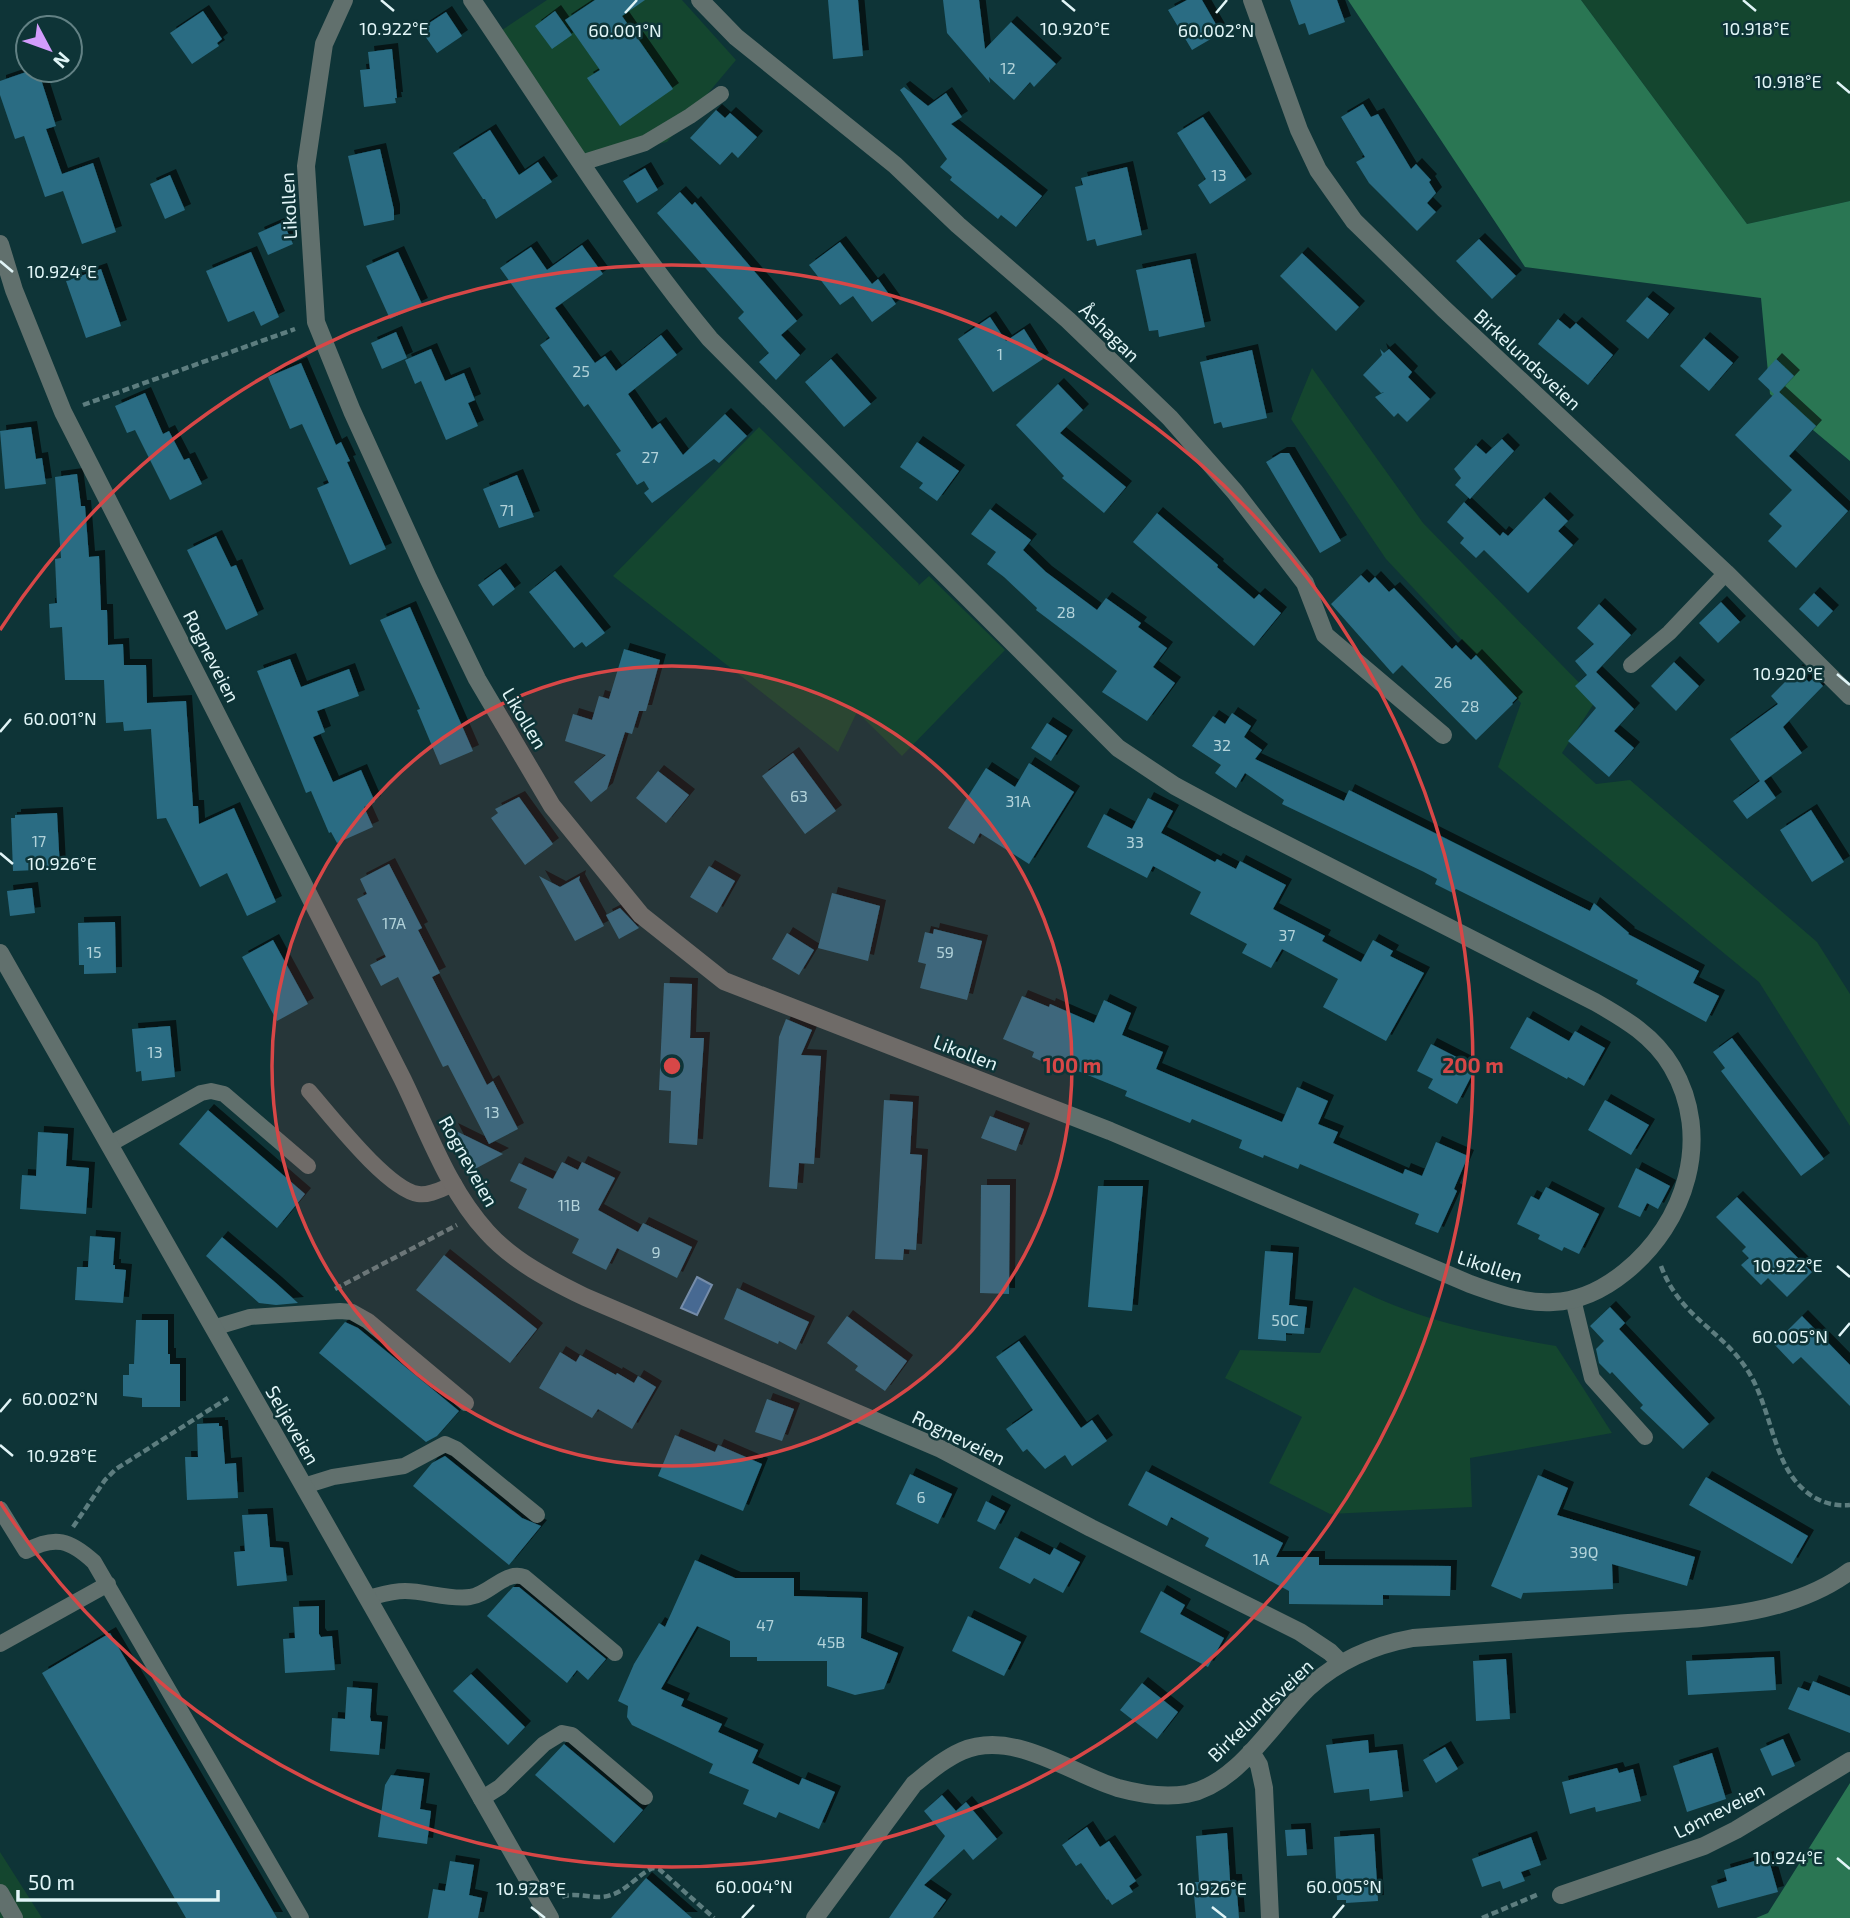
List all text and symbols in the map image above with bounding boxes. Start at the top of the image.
north arrow [14,14,84,84]
text: 10.922°E [359,17,429,39]
text: 10.920°E [1040,17,1110,39]
text: 10.918°E [1722,17,1790,39]
text: 60.001°N [588,19,662,41]
text: 60.002°N [1178,19,1254,41]
text: N [49,48,75,73]
house number: 12 [1000,58,1016,77]
text: 10.918°E [1754,70,1822,92]
house number: 13 [1211,165,1227,184]
street label: Likollen [275,172,301,240]
text: 10.924°E [27,260,97,282]
street label: Åshagan [1075,298,1145,366]
street label: Birkelundsveien [1470,304,1586,414]
house number: 1 [997,344,1003,363]
house number: 25 [572,361,590,380]
house number: 27 [641,447,659,466]
house number: 71 [500,500,514,519]
house number: 28 [1057,602,1075,621]
street label: Rogneveien [179,606,245,706]
text: 10.920°E [1753,662,1823,684]
house number: 26 [1434,672,1452,691]
street label: Likollen [498,683,552,753]
house number: 28 [1461,696,1479,715]
text: 60.001°N [23,707,97,729]
house number: 32 [1213,735,1231,754]
house number: 63 [790,786,808,805]
house number: 31A [1005,791,1031,810]
house number: 17 [32,831,46,850]
house number: 33 [1126,832,1144,851]
text: 10.926°E [27,852,97,874]
house number: 17A [382,913,406,932]
house number: 37 [1278,925,1296,944]
house number: 15 [87,942,101,961]
house number: 59 [936,942,954,961]
street label: Likollen [931,1029,1001,1075]
house number: 13 [147,1042,163,1061]
text: 100 m [1043,1052,1101,1077]
text: 200 m [1442,1052,1504,1077]
centre of rings [660,1054,684,1078]
house number: 13 [484,1102,500,1121]
street label: Rogneveien [435,1112,503,1210]
house number: 11B [558,1195,580,1214]
house number: 9 [651,1242,661,1261]
street label: Likollen [1454,1245,1526,1287]
text: 10.922°E [1753,1254,1823,1276]
house number: 50C [1271,1310,1299,1329]
text: 60.005°N [1752,1325,1828,1347]
street label: Seljeveien [261,1381,325,1469]
text: 60.002°N [22,1387,98,1409]
street label: Rogneveien [909,1405,1009,1469]
text: 10.928°E [27,1444,97,1466]
house number: 6 [916,1487,926,1506]
house number: 39Q [1570,1542,1598,1562]
house number: 1A [1253,1549,1269,1568]
house number: 47 [756,1615,774,1634]
house number: 45B [817,1632,845,1651]
street label: Birkelundsveien [1202,1654,1318,1766]
street label: Lønneveien [1670,1777,1768,1843]
text: 10.924°E [1753,1846,1823,1868]
scale bar [18,1858,217,1902]
text: 50 m [28,1869,75,1894]
text: 60.004°N [715,1875,793,1897]
text: 60.005°N [1306,1875,1382,1897]
text: 10.928°E [496,1877,566,1899]
text: 10.926°E [1177,1877,1247,1899]

